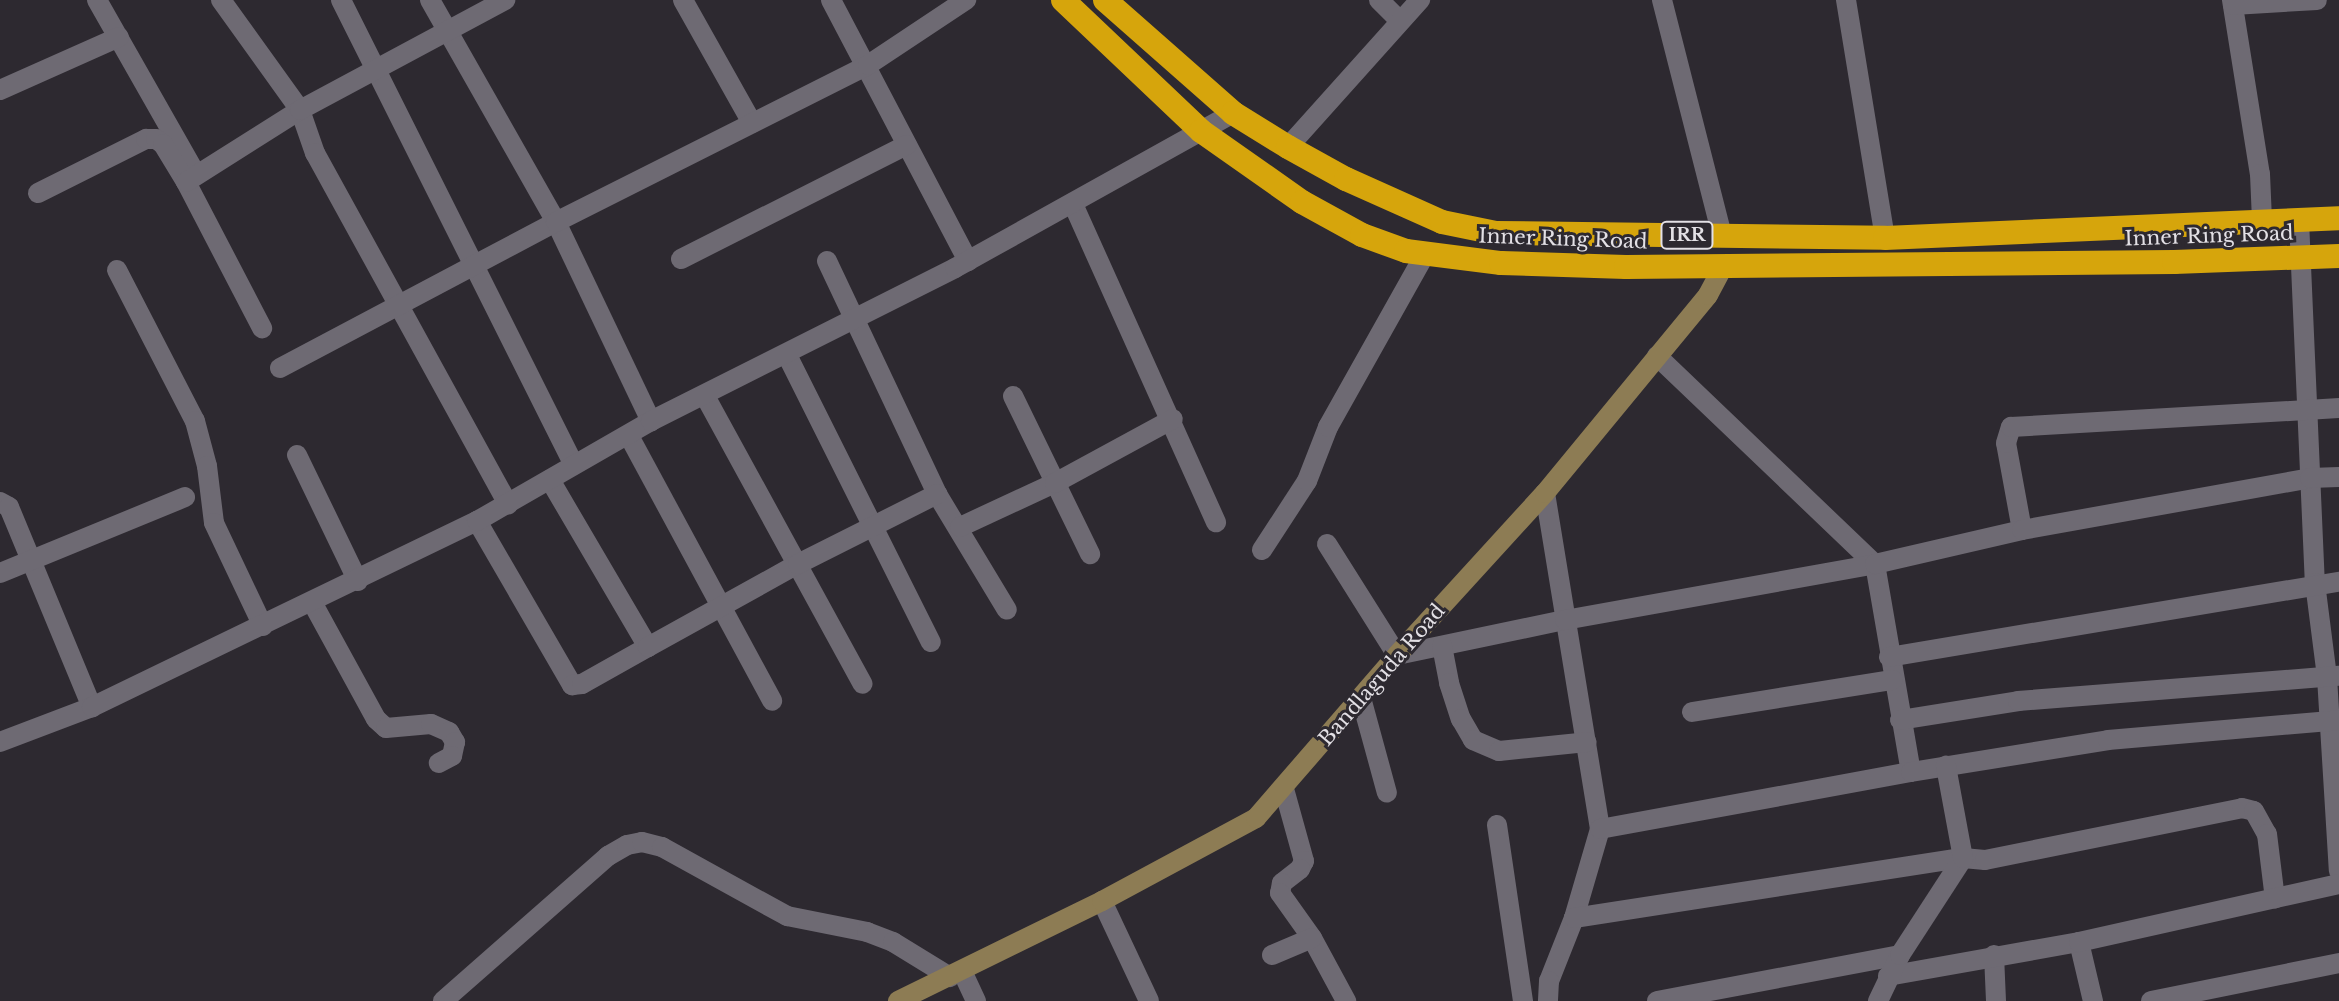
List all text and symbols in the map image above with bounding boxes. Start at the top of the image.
road number: IRR [1659,221,1715,249]
street label: Inner Ring Road [2124,221,2294,251]
street label: Inner Ring Road [1478,224,1648,254]
street label: Bandlaguda Road [1314,599,1450,751]

